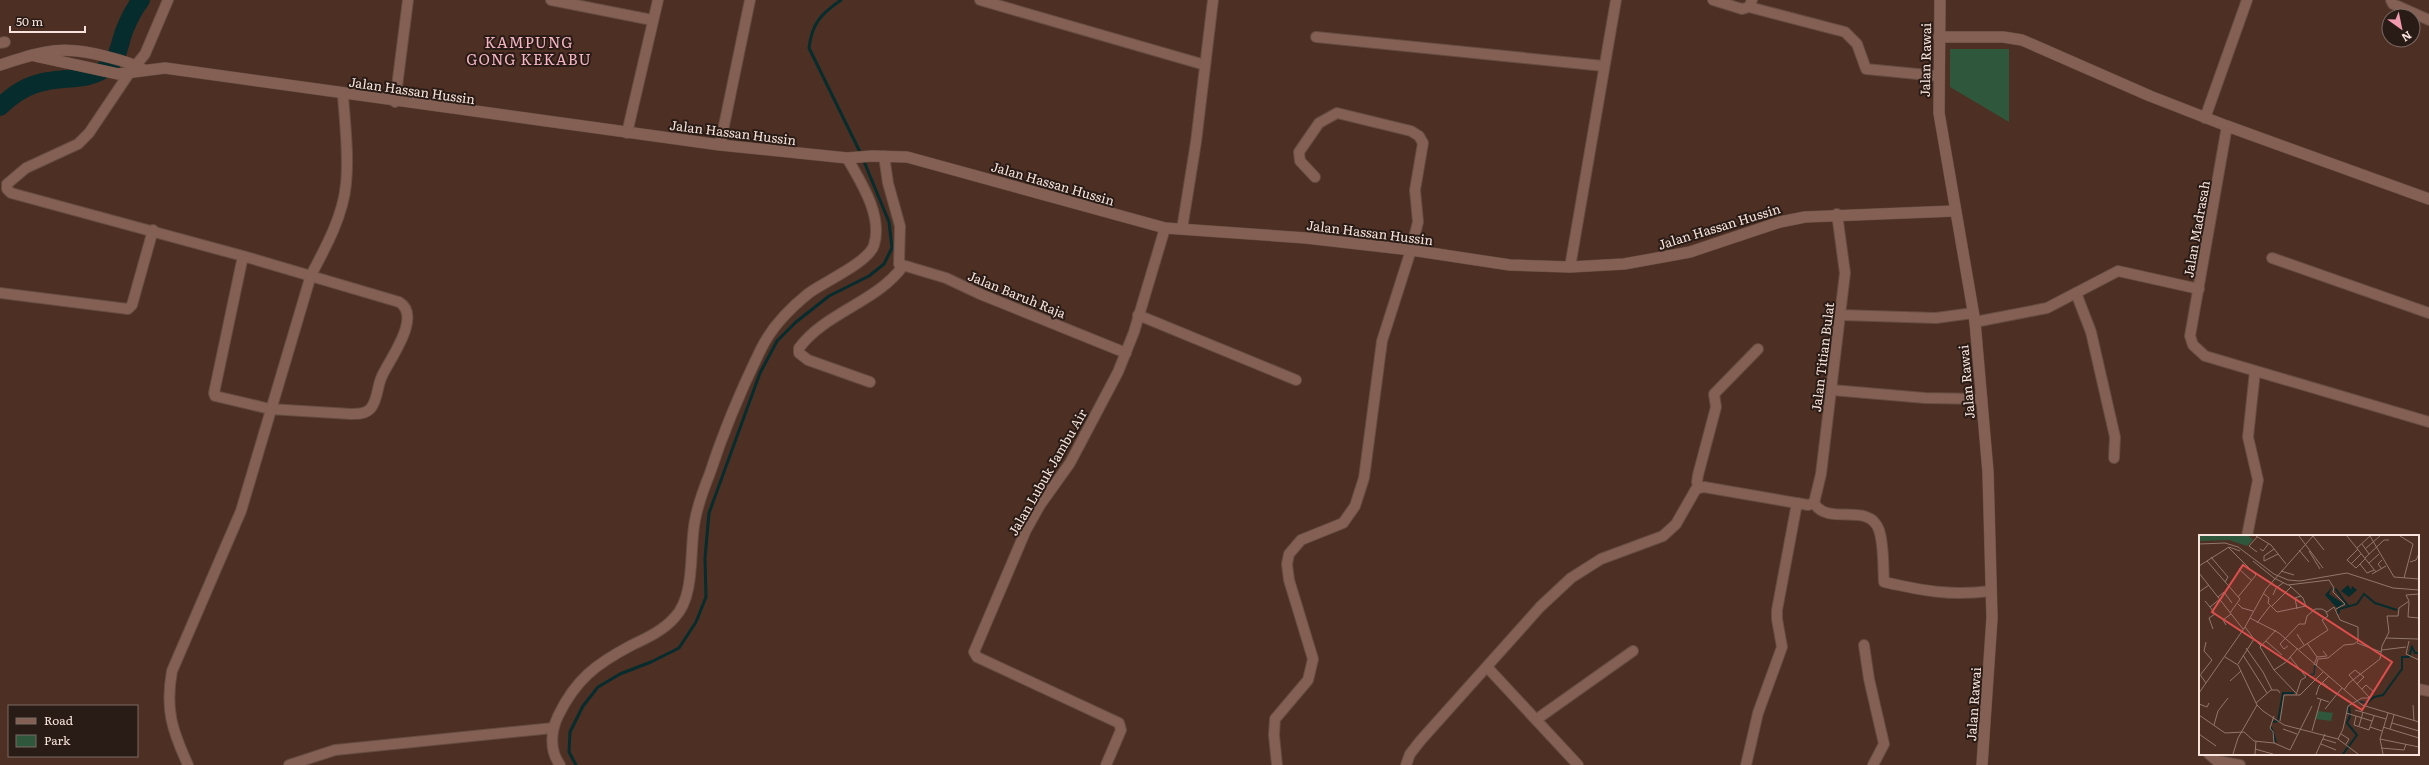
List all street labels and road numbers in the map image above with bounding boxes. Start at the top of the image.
street label: Jalan Rawai [1915,22,1935,97]
street label: Jalan Hassan Hussin [348,72,477,108]
street label: Jalan Hassan Hussin [669,115,798,149]
street label: Jalan Hassan Hussin [989,156,1117,210]
street label: Jalan Madrasah [2178,179,2214,279]
street label: Jalan Hassan Hussin [1655,198,1783,254]
street label: Jalan Hassan Hussin [1306,215,1435,249]
street label: Jalan Baruh Raja [965,266,1069,322]
street label: Jalan Titian Bulat [1806,300,1838,413]
street label: Jalan Rawai [1953,343,1979,420]
street label: Jalan Lubuk Jambu Air [1003,404,1091,539]
street label: Jalan Rawai [1961,666,1985,742]

